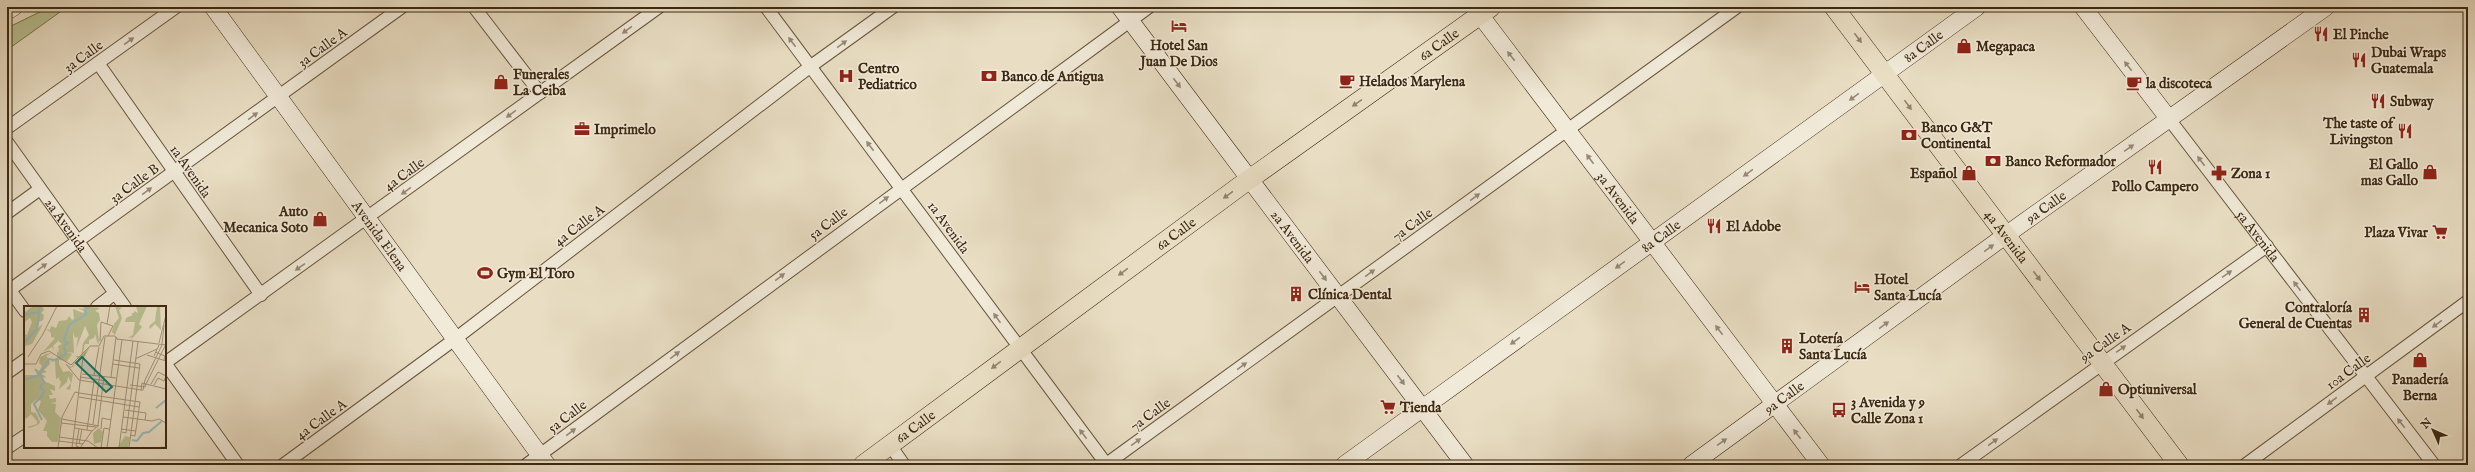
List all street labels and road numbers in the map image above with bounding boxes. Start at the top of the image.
street label: 3a Calle A [294,23,351,72]
street label: 6a Calle [1416,24,1463,66]
street label: 8a Calle [1900,26,1948,67]
street label: 3a Calle [60,36,107,77]
street label: 1a Avenida [165,142,216,202]
street label: 4a Calle [381,154,429,196]
street label: 3a Calle B [106,160,163,208]
street label: 3a Avenida [1592,168,1644,229]
street label: 9a Calle [2022,187,2071,228]
street label: 2a Avenida [40,195,91,257]
street label: Avenida Elena [347,197,411,276]
street label: 1a Avenida [923,198,974,258]
street label: 4a Calle A [551,201,609,251]
street label: 5a Calle [806,203,852,244]
street label: 7a Calle [1389,204,1437,246]
street label: 4a Avenida [1980,206,2032,268]
street label: 2a Avenida [1266,207,1318,268]
street label: 5a Avenida [2232,207,2284,267]
street label: 6a Calle [1153,213,1200,255]
street label: 8a Calle [1638,216,1685,257]
street label: 9a Calle A [2076,319,2135,367]
street label: 10a Calle [2323,349,2375,394]
street label: 9a Calle [1760,377,1809,419]
street label: 7a Calle [1127,394,1175,436]
street label: 4a Calle A [293,395,351,444]
street label: 5a Calle [545,396,591,437]
street label: 6a Calle [892,406,940,448]

